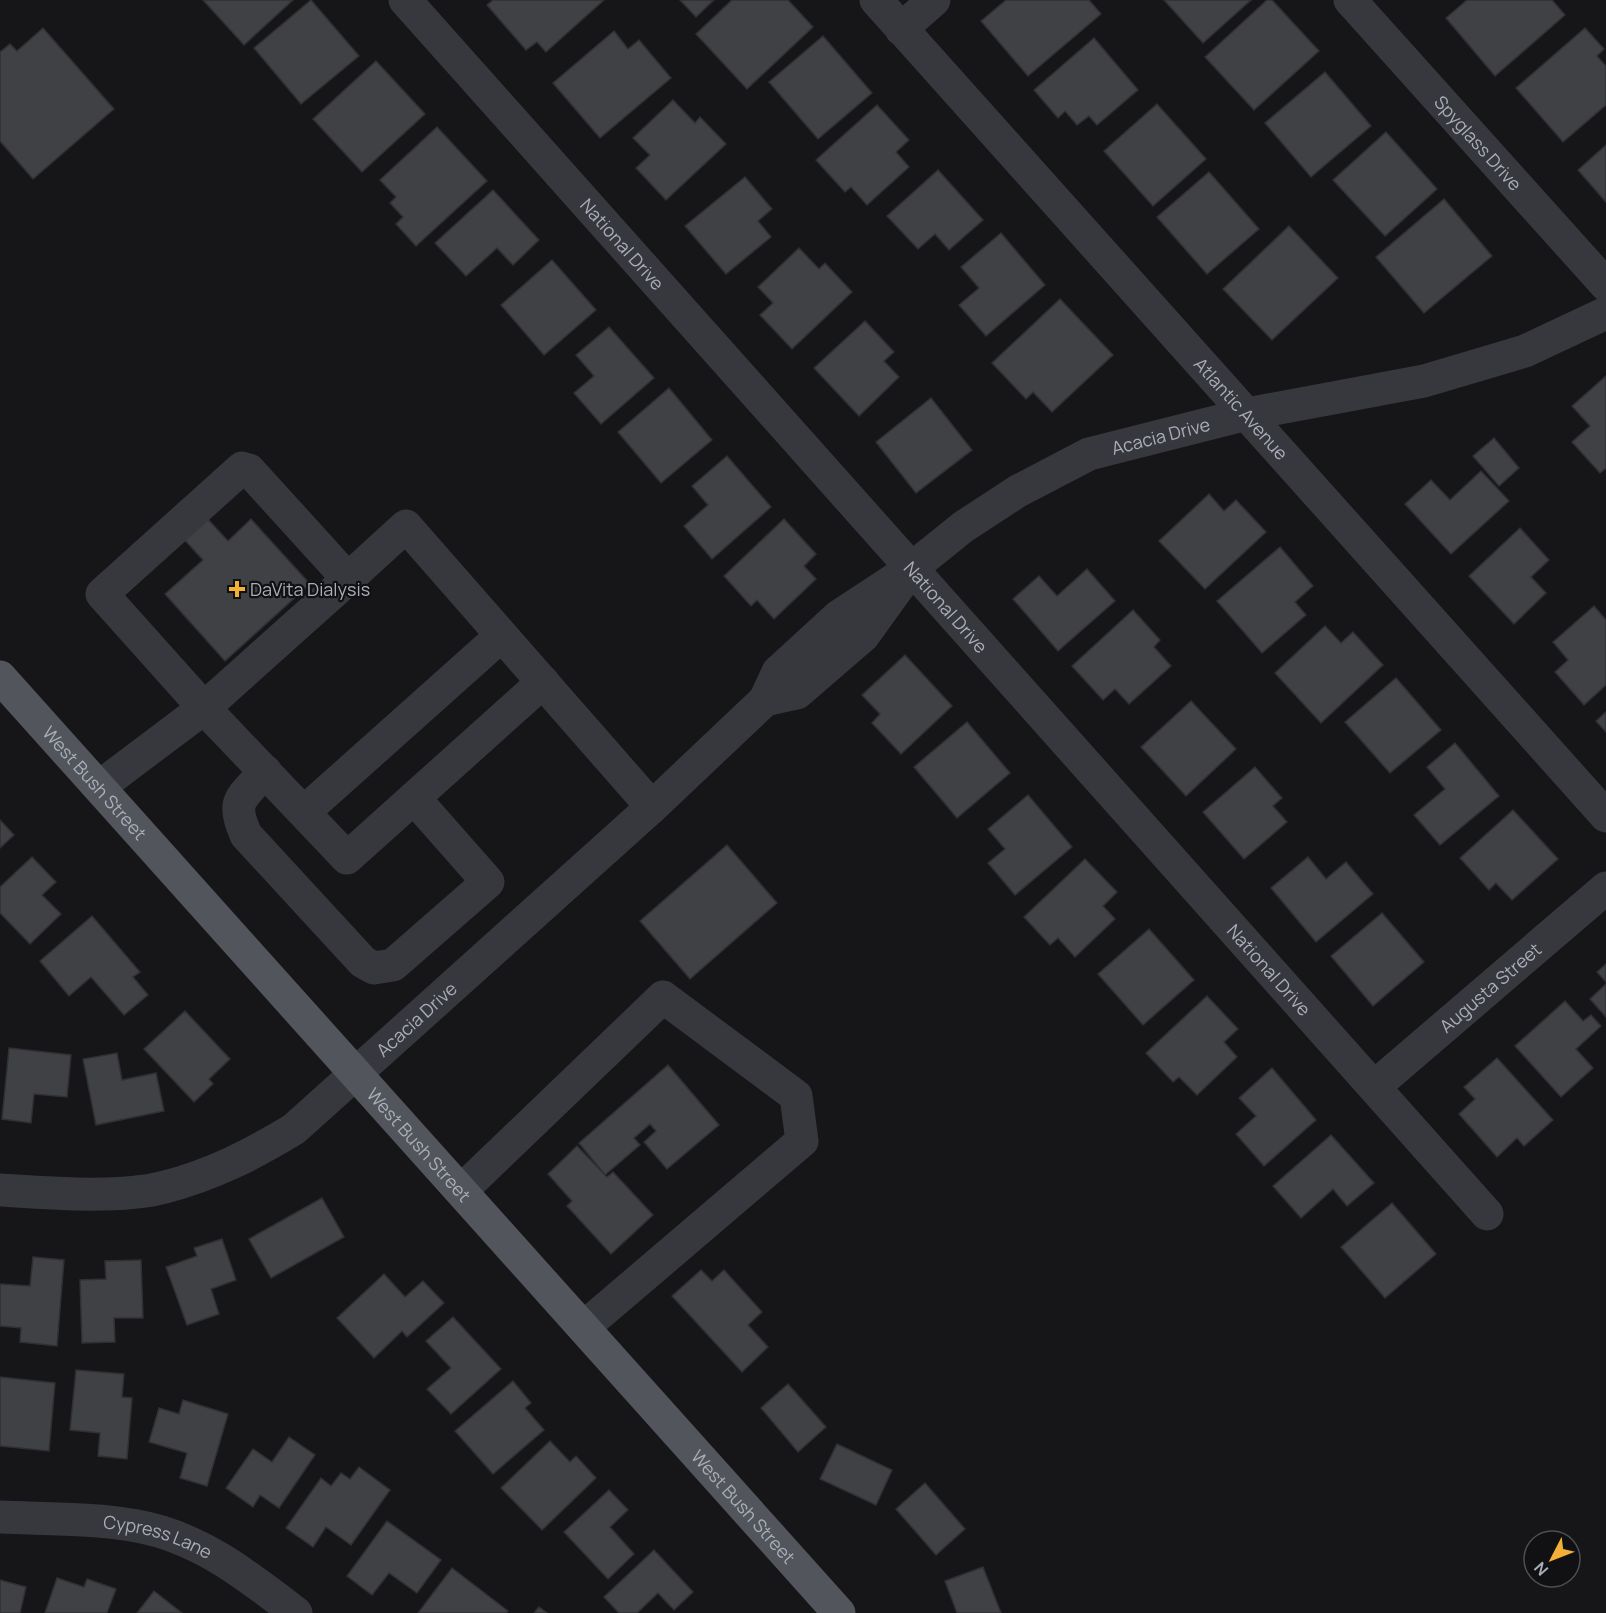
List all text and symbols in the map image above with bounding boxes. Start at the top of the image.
street label: Spyglass Drive [1429,90,1527,196]
street label: National Drive [575,193,670,295]
street label: Atlantic Avenue [1189,352,1294,465]
street label: Acacia Drive [1109,412,1213,460]
street label: National Drive [899,556,993,658]
place label: DaVita Dialysis [250,577,370,601]
marker: DaVita Dialysis [228,580,246,598]
street label: West Bush Street [37,721,152,845]
street label: National Drive [1222,919,1317,1021]
street label: Augusta Street [1434,937,1546,1038]
street label: Acacia Drive [371,976,462,1062]
street label: West Bush Street [362,1083,477,1207]
street label: West Bush Street [686,1445,801,1569]
street label: Cypress Lane [102,1509,216,1564]
north arrow [1522,1529,1582,1589]
text: N [1529,1557,1553,1581]

